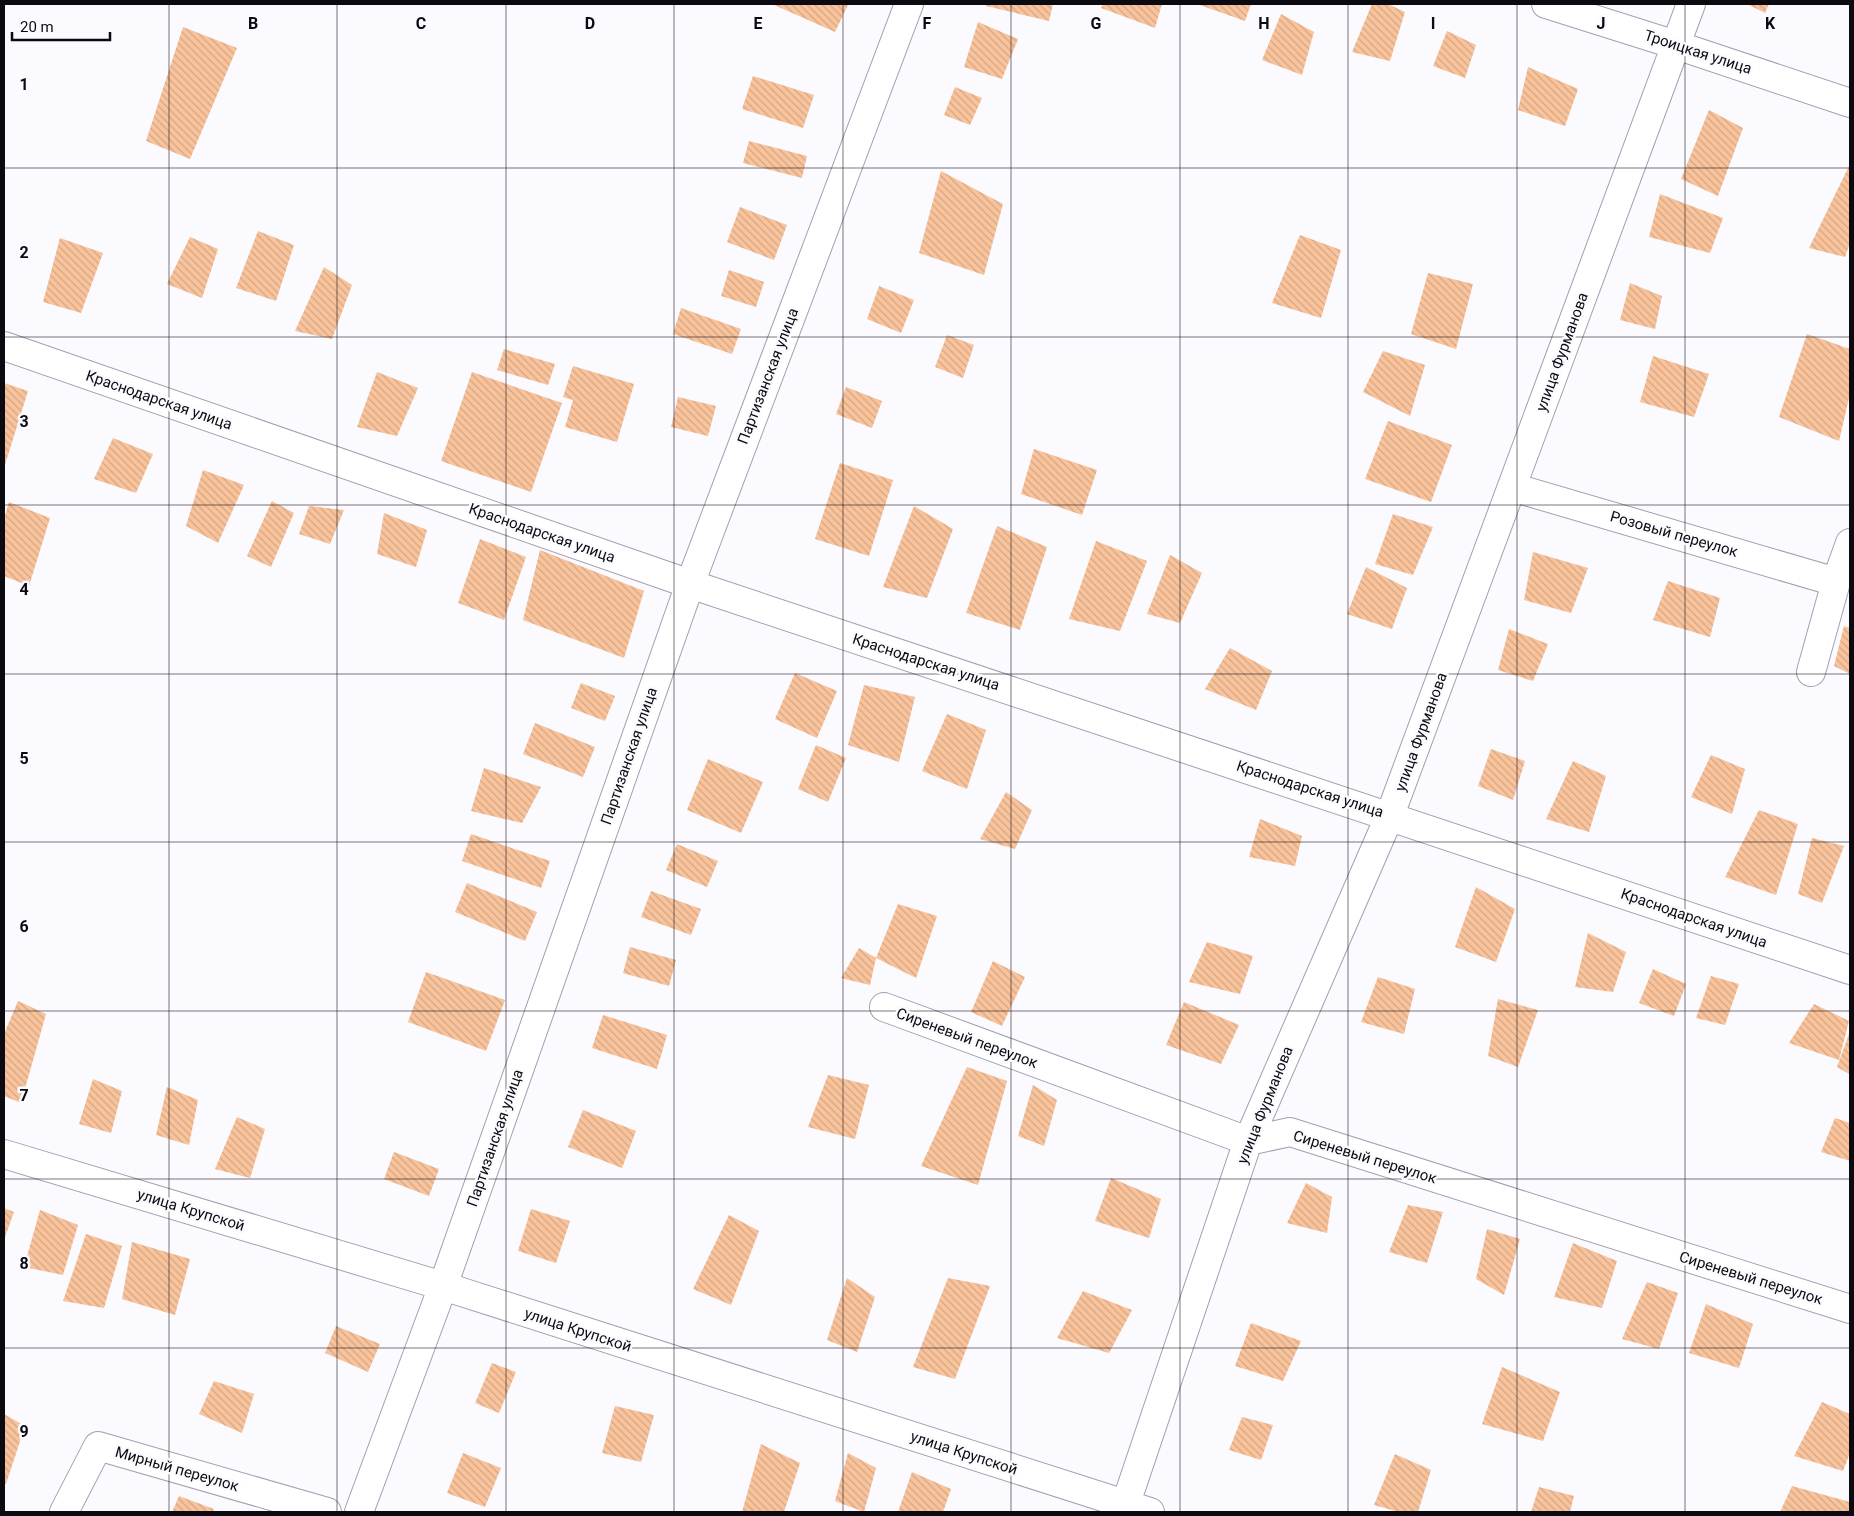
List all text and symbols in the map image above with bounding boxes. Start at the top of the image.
scale bar [12,10,110,42]
text: B [248,14,258,33]
text: C [416,14,426,33]
text: D [585,14,595,33]
text: E [754,14,763,33]
text: F [923,14,932,33]
text: G [1091,14,1102,33]
text: H [1258,14,1270,33]
text: I [1431,14,1435,33]
text: J [1597,14,1605,33]
text: K [1765,14,1776,33]
text: 20 m [20,18,54,36]
street label: Троицкая улица [1642,26,1754,78]
text: 1 [19,75,29,94]
text: 2 [19,243,29,262]
street label: улица Фурманова [1532,290,1592,414]
street label: Партизанская улица [734,305,802,447]
street label: Краснодарская улица [84,367,234,433]
text: 3 [19,412,29,431]
street label: Краснодарская улица [467,500,617,566]
street label: Розовый переулок [1608,507,1740,561]
text: 4 [19,580,29,599]
street label: Краснодарская улица [850,630,1002,694]
street label: улица Фурманова [1391,670,1451,794]
street label: Партизанская улица [597,685,661,827]
text: 5 [19,749,29,768]
street label: Краснодарская улица [1234,757,1386,821]
street label: Краснодарская улица [1619,885,1769,951]
text: 6 [19,917,29,936]
street label: Сиреневый переулок [894,1004,1040,1072]
street label: улица Фурманова [1233,1044,1297,1166]
street label: Партизанская улица [463,1067,527,1209]
text: 7 [19,1086,29,1105]
street label: Сиреневый переулок [1291,1127,1439,1187]
street label: улица Крупской [135,1185,247,1235]
street label: Сиреневый переулок [1677,1248,1825,1308]
text: 8 [19,1254,29,1273]
street label: улица Крупской [522,1304,634,1356]
text: 9 [19,1422,29,1441]
street label: улица Крупской [908,1427,1020,1479]
street label: Мирный переулок [113,1443,241,1495]

